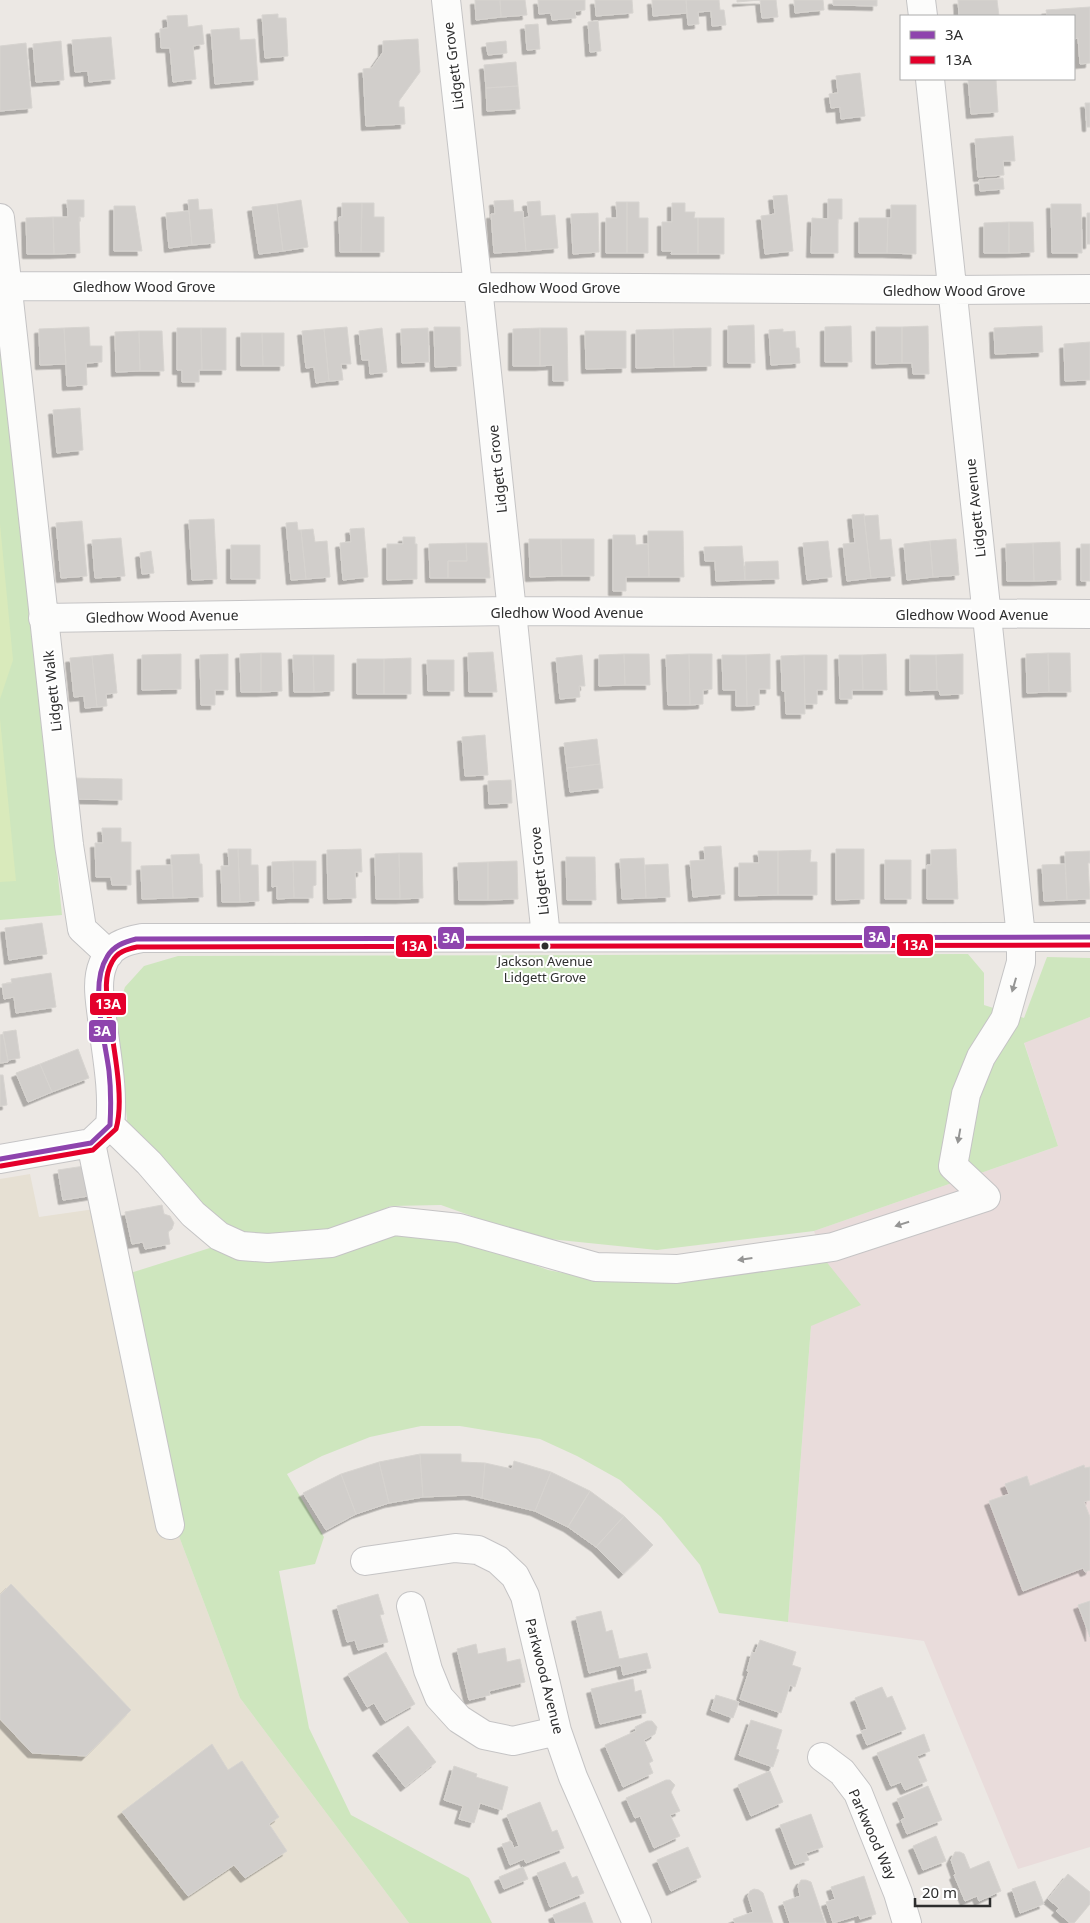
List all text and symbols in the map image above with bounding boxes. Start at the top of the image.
legend [900,15,1075,80]
street label: Lidgett Grove [438,21,468,111]
text: 3A [945,24,964,44]
text: 13A [945,49,972,69]
street label: Gledhow Wood Grove [73,277,215,296]
street label: Gledhow Wood Grove [478,278,620,297]
street label: Gledhow Wood Grove [883,281,1025,300]
street label: Lidgett Grove [483,424,511,514]
street label: Lidgett Avenue [960,458,990,558]
street label: Gledhow Wood Avenue [491,603,644,622]
street label: Gledhow Wood Avenue [85,605,239,627]
street label: Gledhow Wood Avenue [896,605,1049,624]
street label: Lidgett Walk [38,649,66,733]
street label: Lidgett Grove [525,826,553,916]
line badge: 3A [863,925,891,949]
line badge: 3A [437,926,465,950]
text: 3A [868,927,886,946]
text: 3A [442,928,460,947]
line badge: 13A [896,933,934,957]
line badge: 13A [395,934,433,958]
text: 13A [902,935,928,954]
text: 13A [401,936,427,955]
marker: Jackson Avenue Lidgett Grove [540,941,550,951]
place label: Jackson Avenue Lidgett Grove [495,952,593,986]
one-way arrow [1010,978,1018,993]
line badge: 13A [89,992,127,1016]
text: 13A [95,994,121,1013]
line badge: 3A [88,1019,117,1043]
text: 3A [93,1021,111,1040]
one-way arrow [954,1129,962,1145]
one-way arrow [895,1221,910,1228]
one-way arrow [736,1256,752,1264]
street label: Parkwood Avenue [521,1616,569,1736]
street label: Parkwood Way [844,1786,902,1883]
scale bar [915,1876,990,1908]
text: 20 m [922,1882,957,1902]

